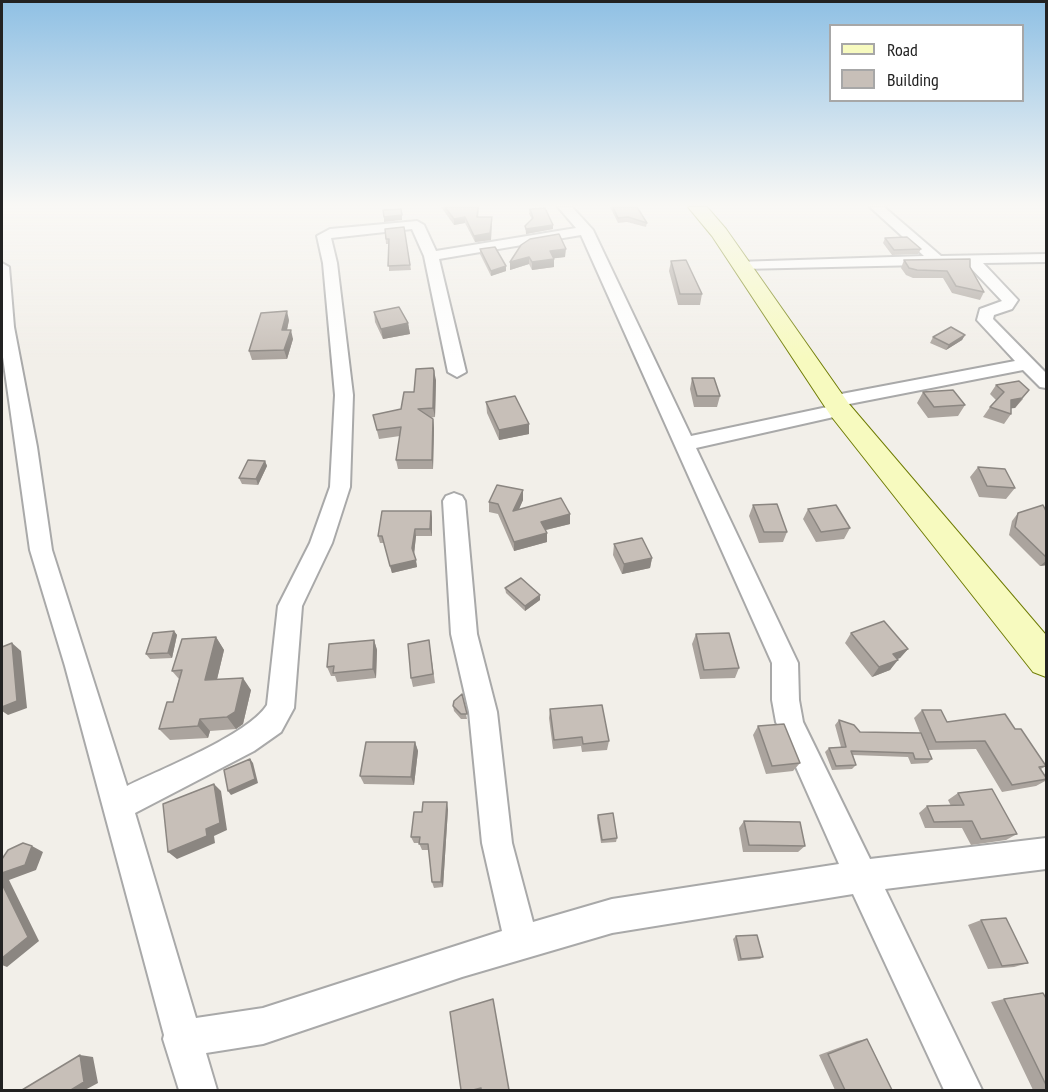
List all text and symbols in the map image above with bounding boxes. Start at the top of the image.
legend [829,24,1024,102]
text: Road [887,38,918,61]
text: Building [887,68,939,91]

